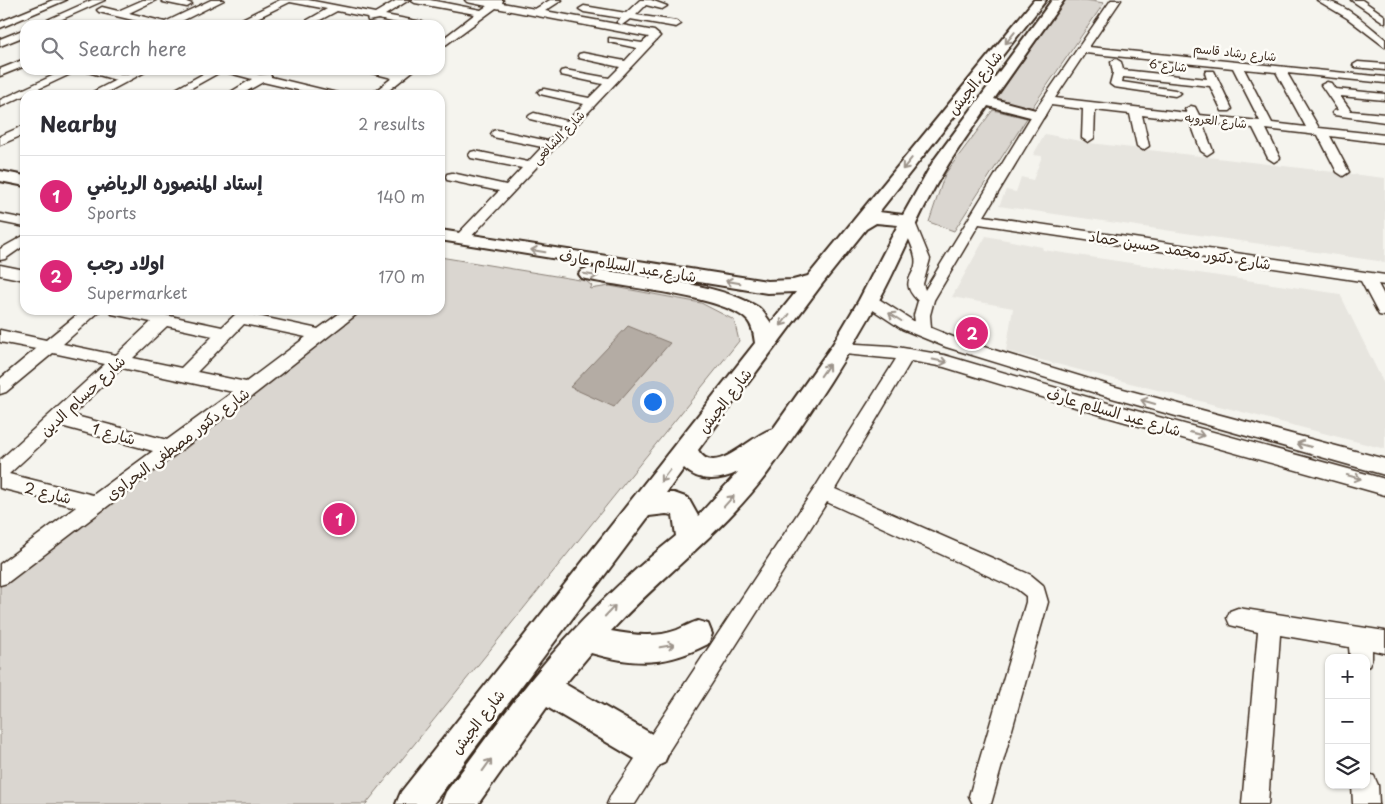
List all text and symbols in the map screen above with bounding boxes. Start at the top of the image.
search box [20,20,445,75]
one-way arrow [1004,31,1015,44]
icon: search [38,34,66,62]
text: Search here [78,34,187,62]
street label: شارع رشاد قاسم [1192,39,1277,66]
street label: شارع الجيش [941,45,1007,119]
street label: شارع 6 [1148,54,1188,77]
street label: شارع الشافعى [528,106,589,169]
text: Nearby [40,107,117,139]
street label: شارع العروبه [1184,108,1248,133]
text: 2 results [358,111,425,135]
one-way arrow [901,157,912,170]
text: إستاد المنصوره الرياضي [87,168,262,196]
text: 1 [52,184,60,208]
text: 140 m [377,184,425,208]
text: Sports [87,200,136,224]
street label: شارع دكتور محمد حسين حماد [1087,223,1273,275]
street label: شارع عبد السلام عارف [558,243,698,288]
one-way arrow [530,245,546,255]
text: اولاد رجب [87,248,164,276]
text: 2 [50,264,62,288]
text: 170 m [379,264,425,288]
one-way arrow [583,270,599,280]
one-way arrow [725,277,741,287]
text: Supermarket [87,280,187,304]
one-way arrow [888,312,902,322]
one-way arrow [780,313,791,326]
pin: 2 [956,314,988,352]
street label: شارع حسام الدين [34,349,131,442]
one-way arrow [931,357,947,366]
street label: شارع الجيش [691,363,757,437]
one-way arrow [820,363,830,377]
street label: شارع دكتور مصطفى البحراوى [100,381,254,505]
street label: شارع عبد السلام عارف [1044,381,1184,442]
your location [640,389,666,415]
one-way arrow [1140,396,1156,406]
street label: شارع 1 [90,416,138,450]
one-way arrow [1189,430,1205,440]
one-way arrow [1297,440,1313,450]
one-way arrow [660,469,670,483]
one-way arrow [1345,473,1361,483]
street label: شارع 2 [22,475,74,509]
one-way arrow [724,494,735,507]
pin: 1 [323,500,355,538]
one-way arrow [604,604,616,617]
one-way arrow [658,640,674,650]
map controls [1325,654,1370,789]
button: + [1325,654,1370,699]
street label: شارع الجيش [444,684,510,758]
button: − [1325,699,1370,744]
button: layers [1325,744,1370,789]
one-way arrow [482,758,492,772]

